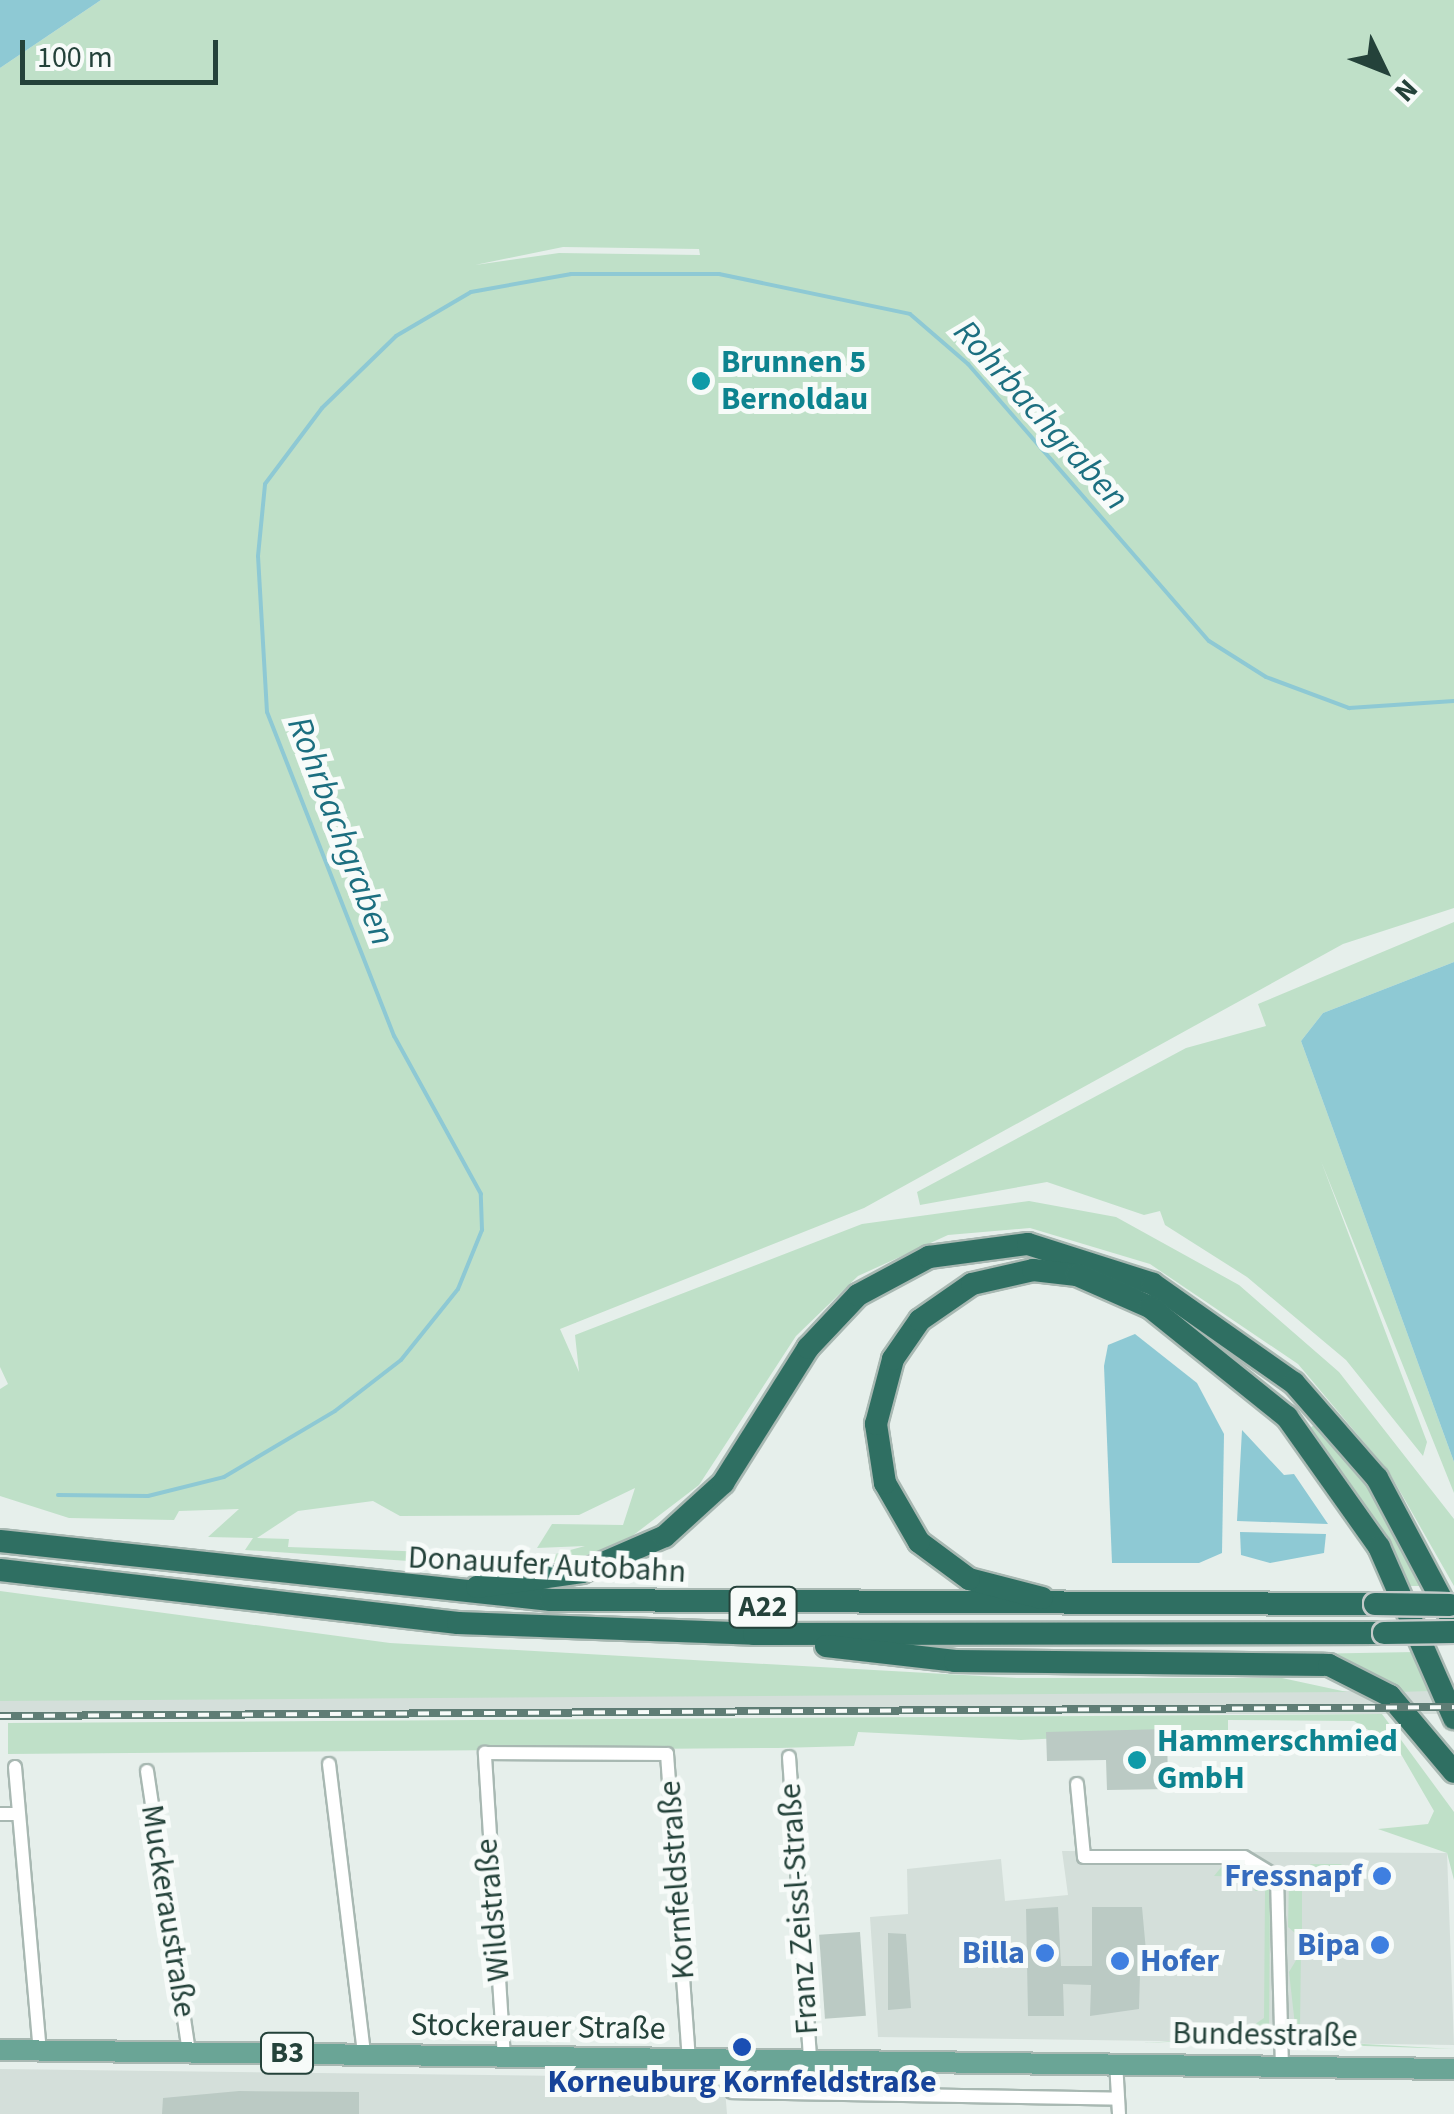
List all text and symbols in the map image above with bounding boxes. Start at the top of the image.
scale bar [25,20,222,82]
north arrow [1334,20,1434,120]
text: 100 m [37,36,113,79]
text: N [1385,70,1427,111]
water label: Rohrbachgraben [945,311,1137,519]
place label: Brunnen 5 Bernoldau [721,344,868,419]
marker: Brunnen 5 Bernoldau [690,370,712,392]
water label: Rohrbachgraben [278,711,404,951]
street label: Donauufer Autobahn [407,1539,687,1591]
road number: A22 [728,1582,798,1632]
place label: Hammerschmied GmbH [1157,1723,1398,1798]
marker: Hammerschmied GmbH [1126,1749,1148,1771]
street label: Kornfeldstraße [651,1779,703,1981]
street label: Franz Zeissl-Straße [771,1782,827,2036]
street label: Muckeraustraße [132,1802,204,2020]
street label: Wildstraße [468,1837,518,1983]
place label: Fressnapf [1224,1857,1362,1895]
marker: Fressnapf [1371,1865,1393,1887]
place label: Bipa [1297,1926,1360,1964]
place label: Billa [962,1934,1025,1972]
marker: Bipa [1369,1934,1391,1956]
marker: Billa [1034,1942,1056,1964]
place label: Hofer [1140,1942,1219,1980]
marker: Hofer [1109,1950,1131,1972]
street label: Stockerauer Straße [410,2006,666,2048]
street label: Bundesstraße [1172,2014,1358,2056]
road number: B3 [260,2028,314,2078]
marker: Korneuburg Kornfeldstraße [731,2036,753,2058]
place label: Korneuburg Kornfeldstraße [548,2063,936,2101]

